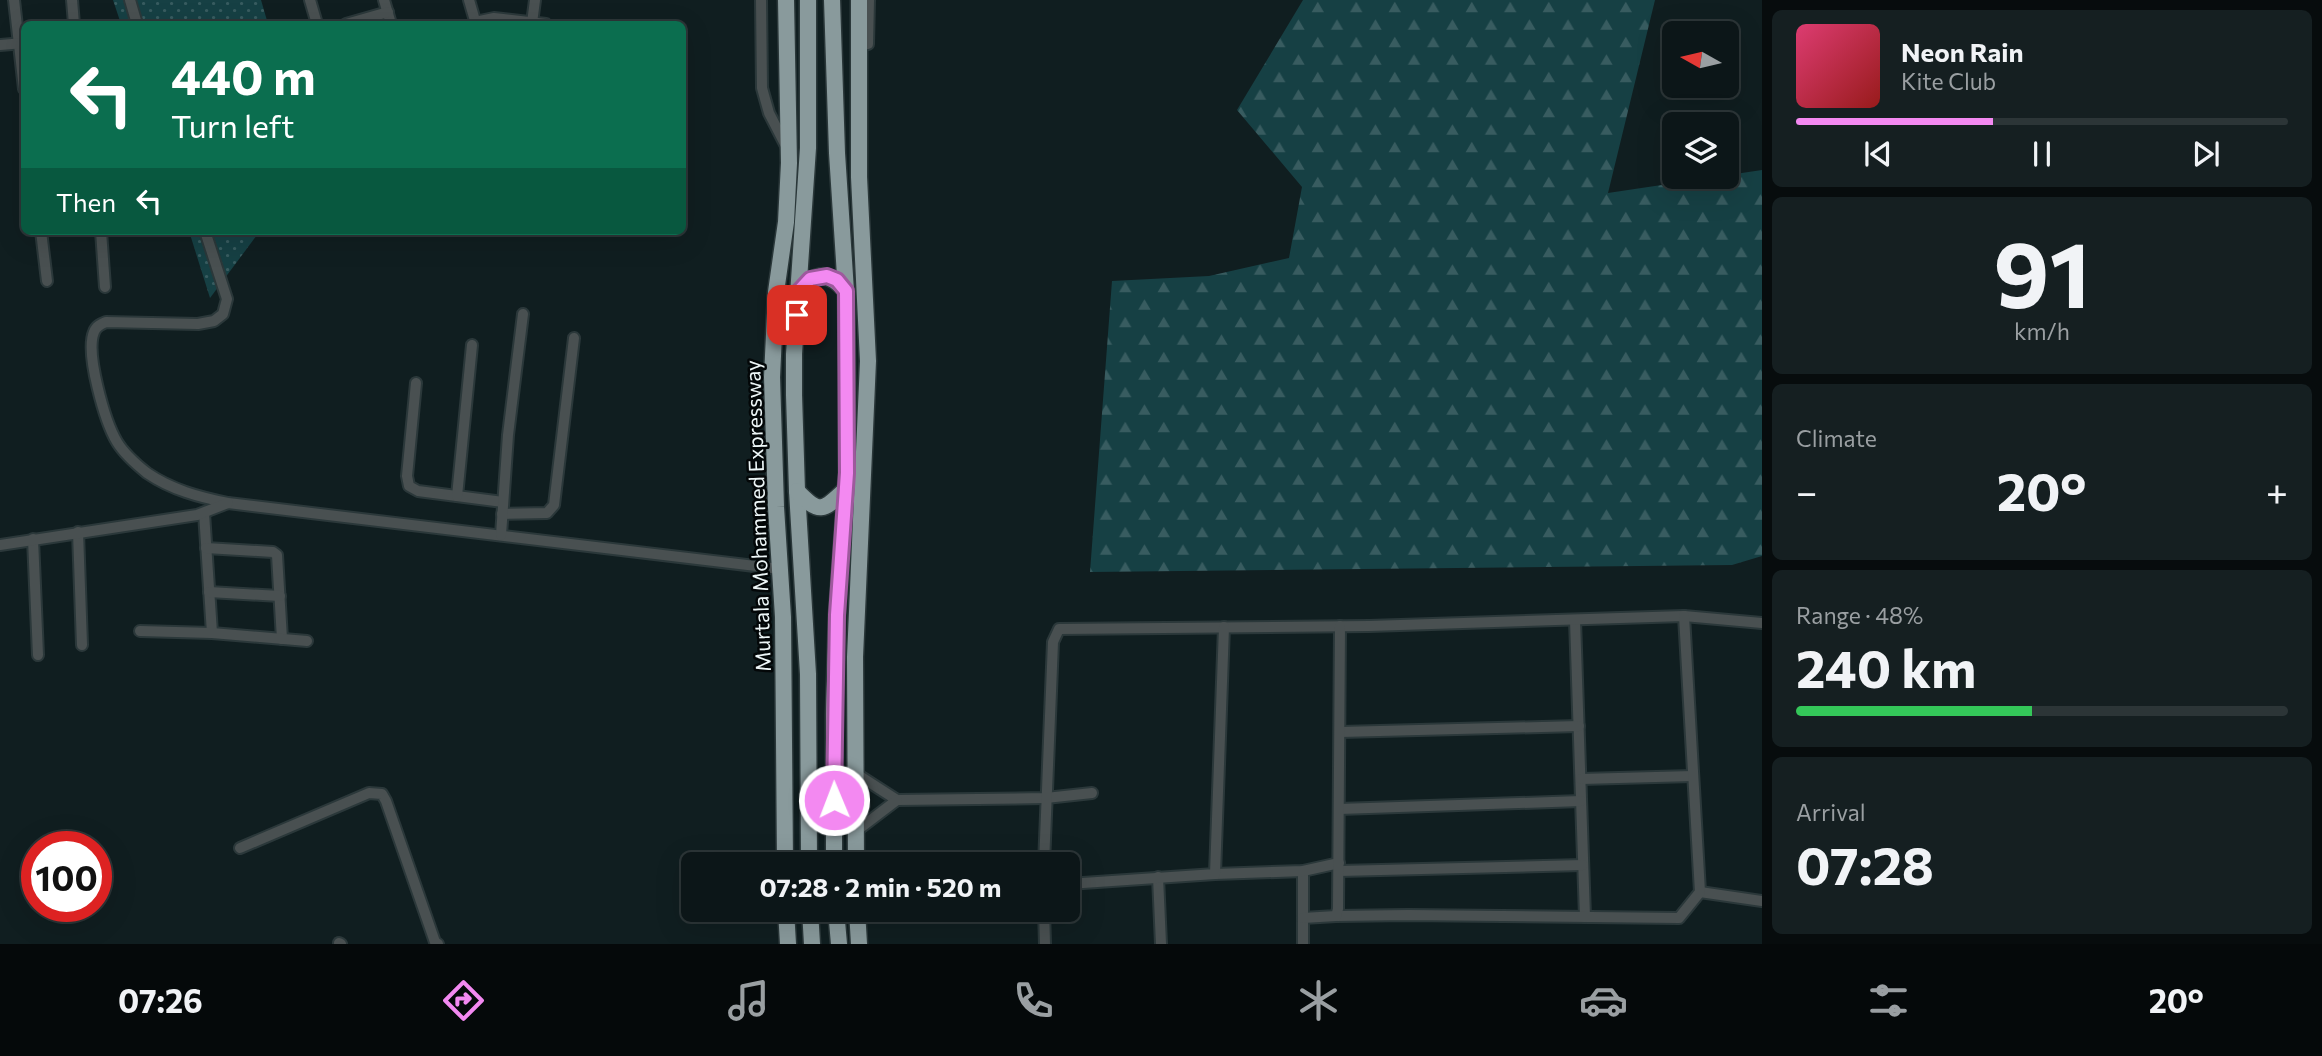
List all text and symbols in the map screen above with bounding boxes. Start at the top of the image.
north arrow [1662,21,1740,98]
map controls [1662,21,1739,189]
text: Neon Rain [1901,36,2024,67]
text: 440 m [171,45,316,105]
icon: left [56,49,147,140]
text: Kite Club [1901,67,1996,95]
text: Turn left [171,105,295,145]
button: layers [1662,112,1739,189]
icon: previous [1859,135,1897,173]
icon: pause [2023,135,2061,173]
icon: next [2187,135,2225,173]
icon: left [130,182,168,220]
text: Then [56,186,116,217]
text: 91 [1993,215,2091,327]
pin [767,285,827,345]
icon: arrive [778,296,816,334]
text: km/h [2014,317,2070,345]
street label: Murtala Mohammed Expressway [739,360,775,672]
text: Climate [1796,424,1877,452]
text: 20° [1997,458,2087,522]
text: − [1796,467,1818,514]
text: + [2266,467,2288,514]
text: Range · 48% [1796,601,1923,629]
text: 240 km [1796,635,1976,699]
position arrow [797,763,871,837]
text: Arrival [1796,798,1866,826]
speed limit sign: 100 [21,831,112,922]
text: 07:28 [1796,832,1934,896]
text: 07:28 · 2 min · 520 m [760,871,1001,902]
icon: directions [439,976,488,1025]
icon: music [724,976,773,1025]
icon: phone [1009,976,1058,1025]
icon: climate [1294,976,1343,1025]
icon: car [1579,976,1628,1025]
icon: filters [1864,976,1913,1025]
text: 07:26 [118,980,203,1020]
text: 20° [2149,980,2204,1020]

